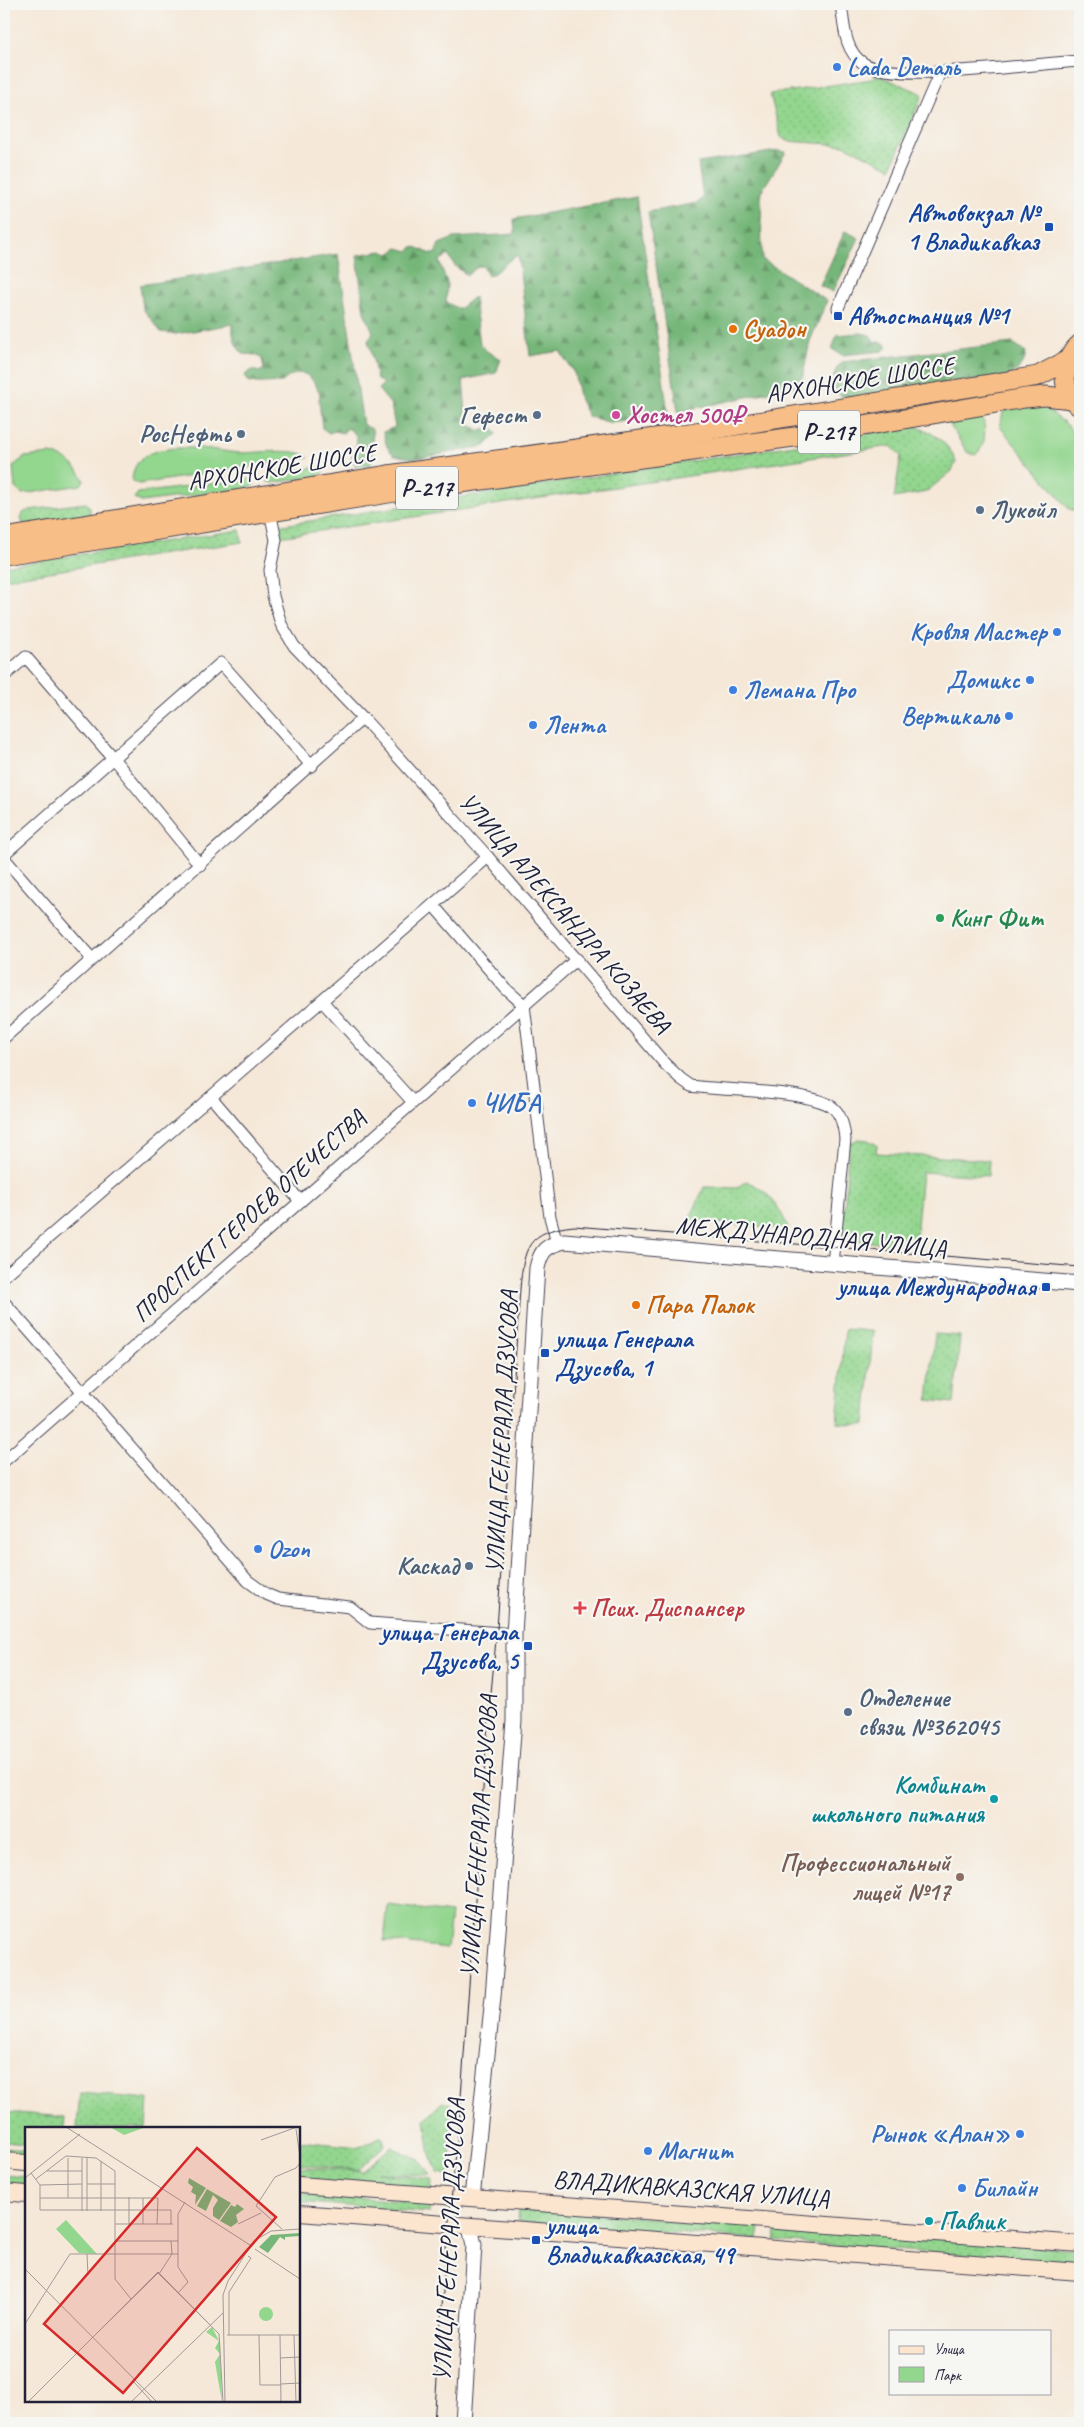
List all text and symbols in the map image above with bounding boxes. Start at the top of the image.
place label: Lada Dеталь [847,51,961,83]
marker: Lada Dеталь [831,61,843,73]
place label: Автовокзал № 1 Владикавказ [907,197,1042,258]
marker: Автовокзал № 1 Владикавказ [1043,221,1055,233]
place label: Автостанция №1 [848,300,1012,332]
marker: Автостанция №1 [832,310,844,322]
place label: Суадон [743,313,807,345]
marker: Суадон [727,323,739,335]
street label: АРХОНСКОЕ ШОССЕ [763,349,960,411]
place label: Гефест [460,399,528,431]
place label: Хостел 500₽ [626,399,748,431]
marker: Гефест [531,409,543,421]
marker: Хостел 500₽ [610,409,622,421]
road number: Р-217 [798,411,860,454]
place label: РосНефть [139,418,232,450]
marker: РосНефть [235,428,247,440]
street label: АРХОНСКОЕ ШОССЕ [185,436,382,498]
road number: Р-217 [396,466,458,509]
place label: Лукойл [990,494,1058,526]
marker: Лукойл [974,504,986,516]
place label: Кровля Мастер [910,616,1048,648]
marker: Кровля Мастер [1051,626,1063,638]
place label: Домикс [947,664,1021,696]
place label: Лемана Про [743,674,857,706]
marker: Домикс [1024,674,1036,686]
marker: Лемана Про [727,684,739,696]
place label: Вертикаль [901,700,1001,732]
place label: Лента [543,709,608,741]
marker: Вертикаль [1003,710,1015,722]
marker: Лента [527,719,539,731]
street label: УЛИЦА АЛЕКСАНДРА КОЗАЕВА [452,786,678,1040]
place label: Кинг Фит [950,902,1044,934]
marker: Кинг Фит [934,912,946,924]
place label: ЧИБА [482,1087,542,1119]
marker: ЧИБА [466,1097,478,1109]
street label: ПРОСПЕКТ ГЕРОЕВ ОТЕЧЕСТВА [126,1102,373,1329]
street label: МЕЖДУНАРОДНАЯ УЛИЦА [675,1209,948,1265]
place label: улица Международная [835,1271,1038,1303]
marker: улица Международная [1040,1281,1052,1293]
street label: УЛИЦА ГЕНЕРАЛА ДЗУСОВА [479,1288,525,1574]
place label: Пара Палок [646,1289,756,1321]
marker: Пара Палок [630,1299,642,1311]
place label: улица Генерала Дзусова, 1 [553,1323,694,1384]
marker: улица Генерала Дзусова, 1 [539,1347,551,1359]
place label: Ozon [268,1533,310,1565]
marker: Ozon [252,1543,264,1555]
place label: Каскад [397,1550,462,1582]
marker: Каскад [463,1560,475,1572]
place label: Псих. Диспансер [591,1592,745,1624]
marker: Псих. Диспансер [573,1601,587,1615]
place label: улица Генерала Дзусова, 5 [378,1616,520,1677]
marker: улица Генерала Дзусова, 5 [522,1640,534,1652]
place label: Отделение связи №362045 [858,1682,1001,1743]
street label: УЛИЦА ГЕНЕРАЛА ДЗУСОВА [453,1692,505,1978]
marker: Отделение связи №362045 [842,1706,854,1718]
place label: Комбинат школьного питания [811,1769,987,1830]
marker: Комбинат школьного питания [988,1793,1000,1805]
place label: Профессиональный лицей №17 [780,1847,953,1908]
marker: Профессиональный лицей №17 [954,1871,966,1883]
street label: УЛИЦА ГЕНЕРАЛА ДЗУСОВА [426,2096,472,2382]
place label: Рынок «Алан» [871,2118,1010,2150]
inset map [25,2127,300,2402]
marker: Рынок «Алан» [1014,2128,1026,2140]
place label: Магнит [658,2135,734,2167]
marker: Магнит [642,2145,654,2157]
street label: ВЛАДИКАВКАЗСКАЯ УЛИЦА [552,2163,831,2215]
place label: Билайн [972,2172,1039,2204]
marker: Билайн [956,2182,968,2194]
place label: Павлик [939,2205,1007,2237]
place label: улица Владикавказская, 49 [544,2210,737,2271]
marker: Павлик [923,2215,935,2227]
marker: улица Владикавказская, 49 [530,2234,542,2246]
legend [889,2330,1052,2394]
text: Улица [934,2340,965,2359]
text: Парк [934,2366,962,2385]

